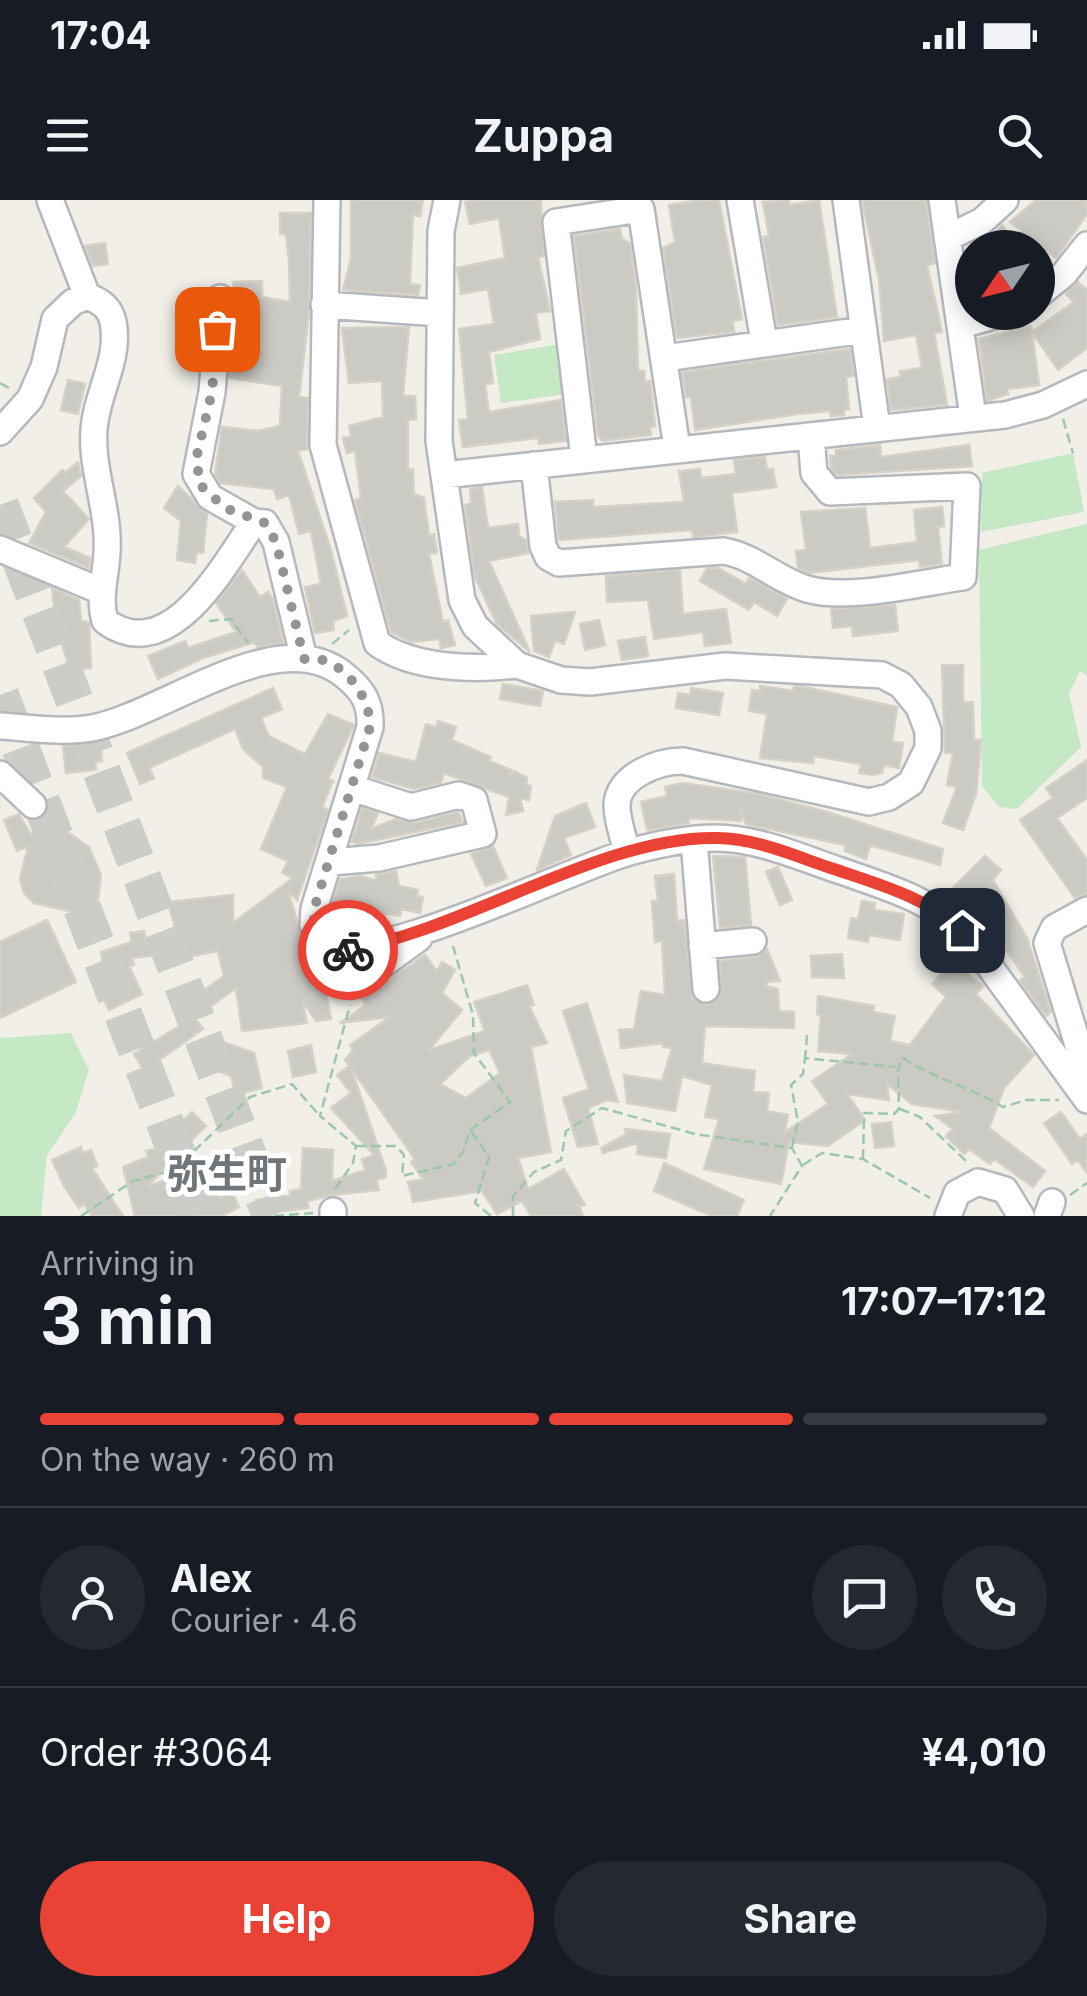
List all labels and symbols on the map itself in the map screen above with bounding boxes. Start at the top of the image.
north arrow [955,230,1055,330]
pin [175,287,260,372]
pin [920,888,1005,973]
courier [298,900,398,1000]
district label: 弥生町 [167,1149,287,1198]

